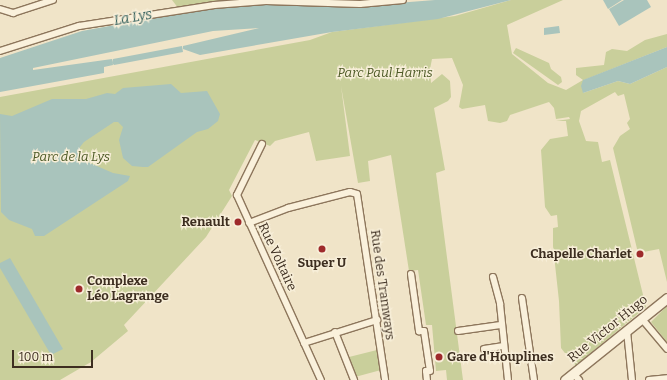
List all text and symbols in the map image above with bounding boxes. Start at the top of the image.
water label: La Lys [113,6,153,30]
park label: Parc Paul Harris [337,65,433,81]
park label: Parc de la Lys [32,149,110,165]
place label: Renault [181,214,230,230]
marker: Renault [233,217,243,227]
street label: Rue Voltaire [254,220,300,294]
street label: Rue des Tramways [367,229,397,341]
marker: Super U [317,244,327,254]
place label: Chapelle Charlet [530,246,632,262]
marker: Chapelle Charlet [635,249,645,259]
place label: Super U [298,255,346,271]
place label: Complexe Léo Lagrange [87,274,169,305]
marker: Complexe Léo Lagrange [74,284,84,294]
street label: Rue Victor Hugo [565,292,651,366]
scale bar [14,342,95,368]
place label: Gare d'Houplines [447,349,554,365]
text: 100 m [19,350,53,364]
marker: Gare d'Houplines [434,352,444,362]

